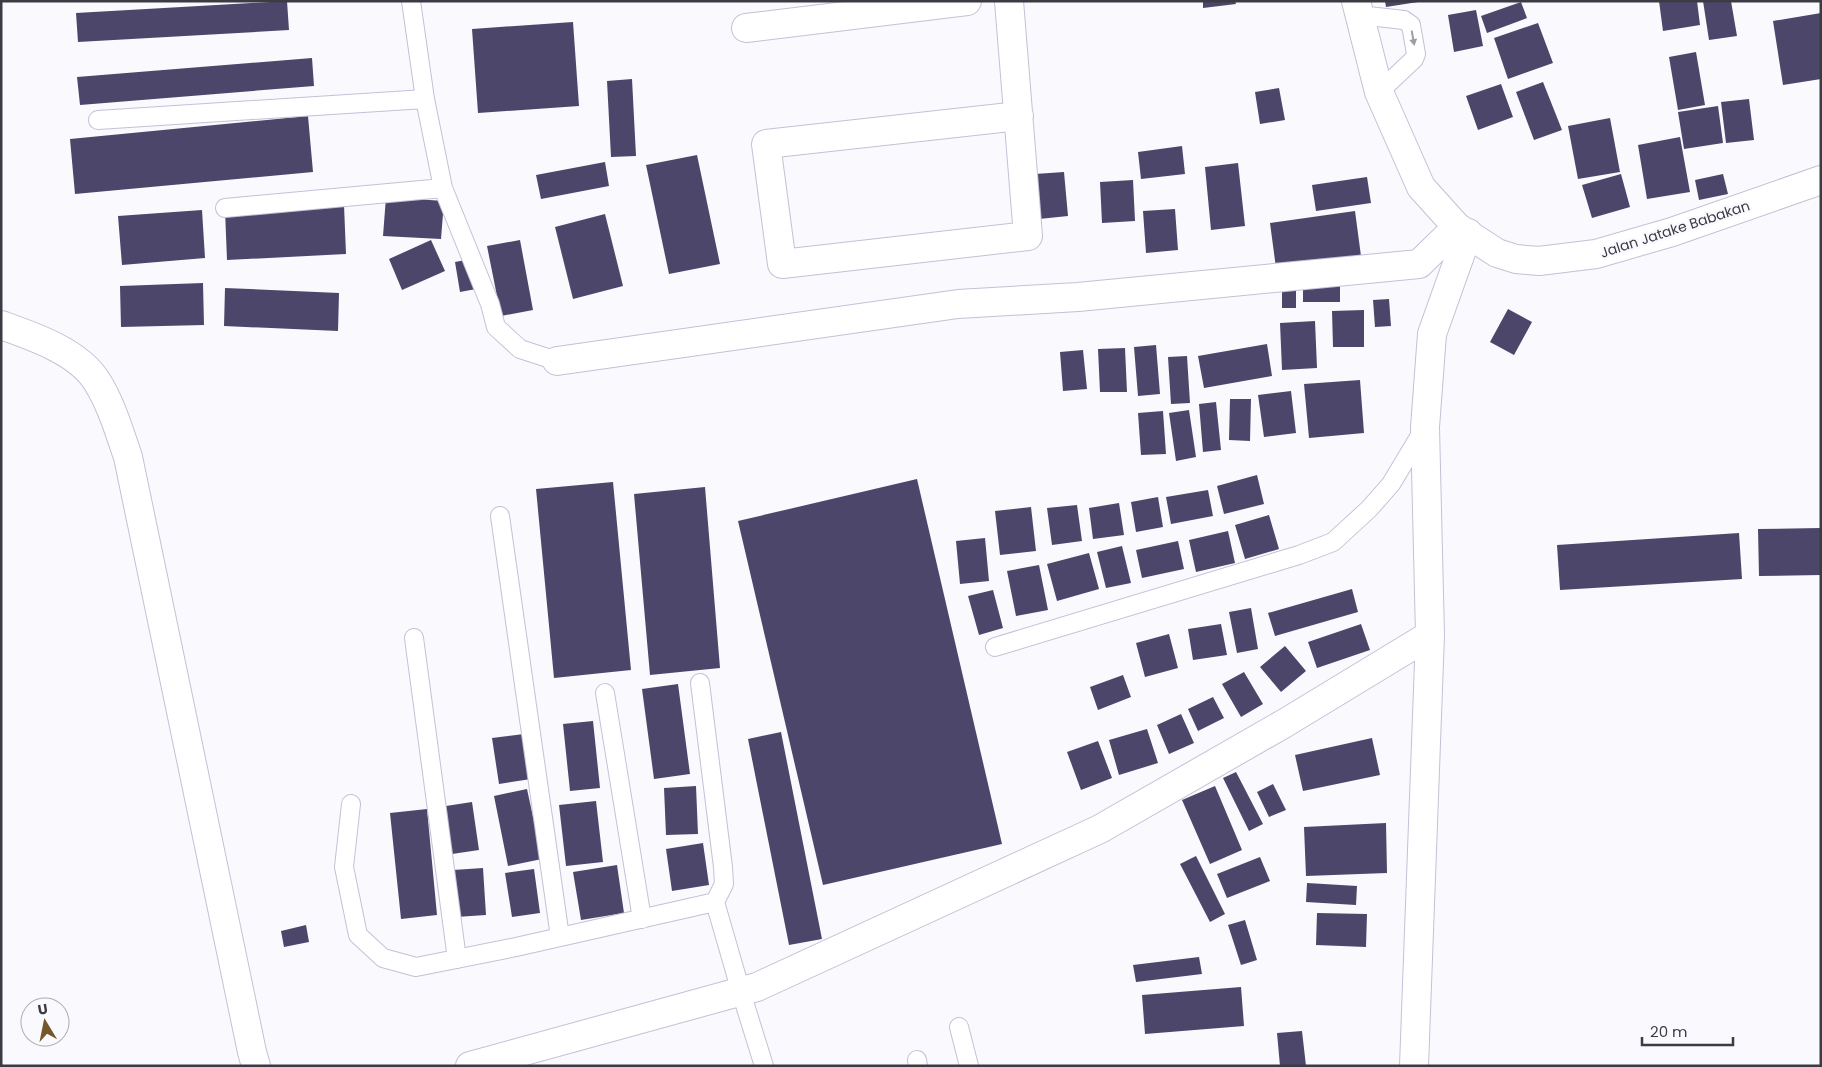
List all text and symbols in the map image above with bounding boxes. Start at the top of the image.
one-way arrow [1409,30,1417,46]
street label: Jalan Jatake Babakan [1598,195,1752,263]
north arrow [20,997,70,1047]
text: U [36,998,49,1020]
scale bar [1642,1014,1733,1046]
text: 20 m [1650,1021,1688,1042]

